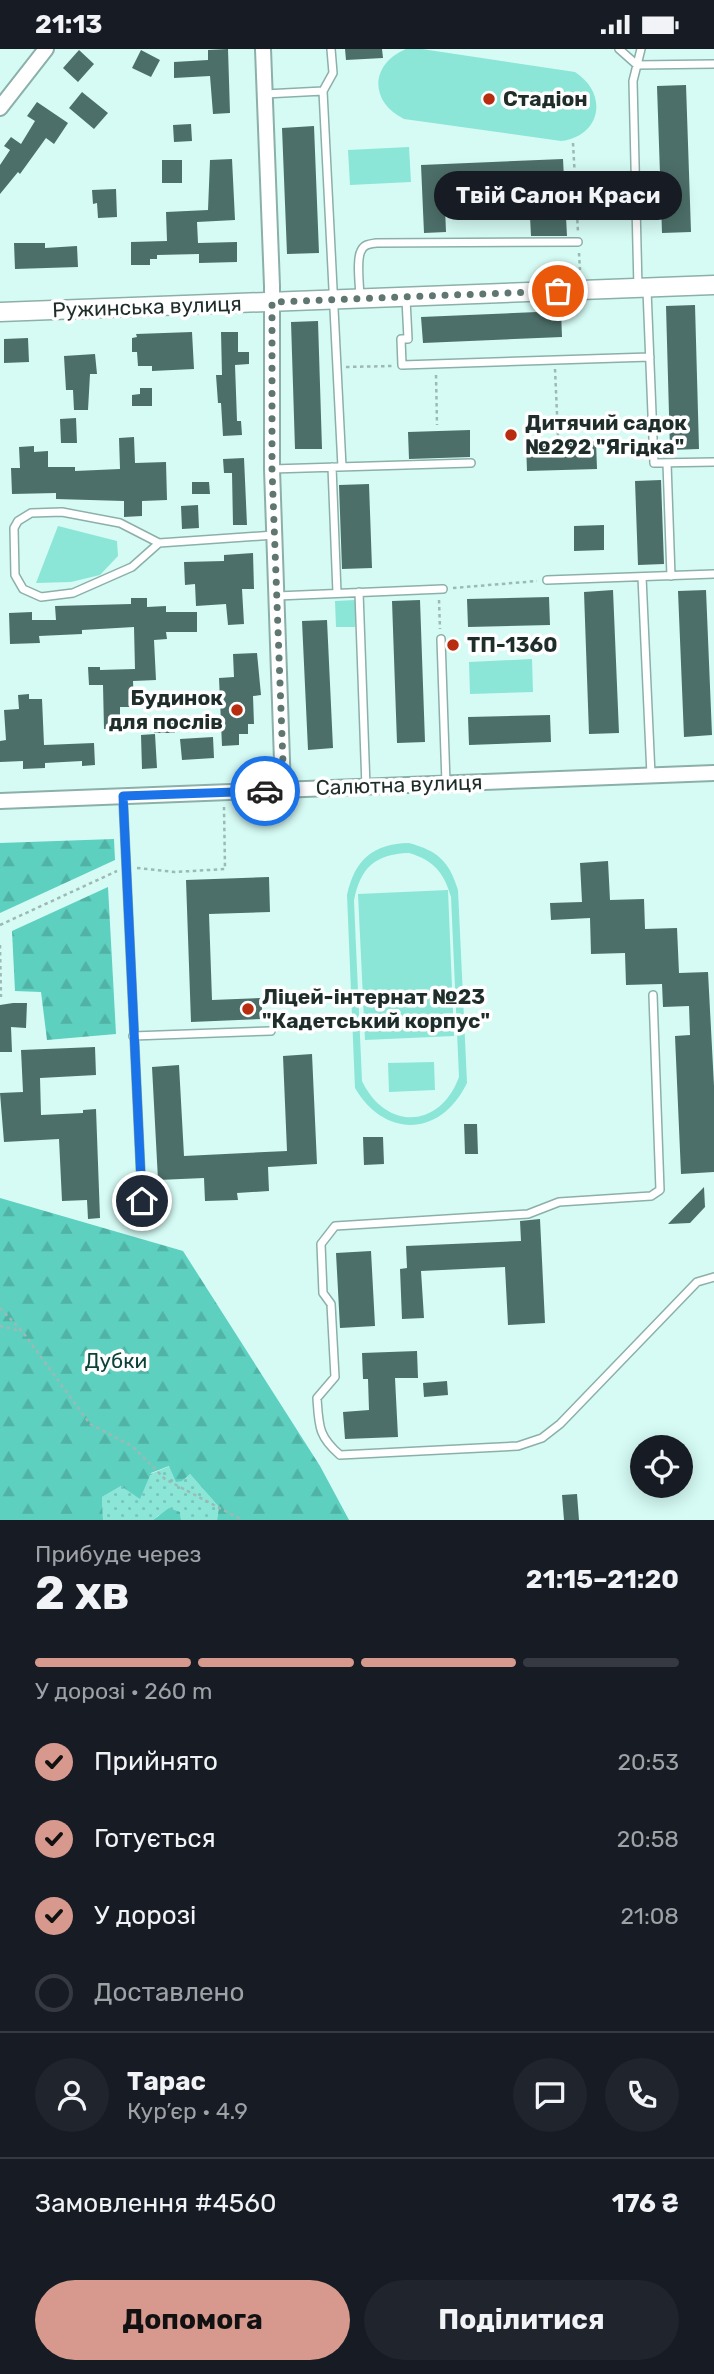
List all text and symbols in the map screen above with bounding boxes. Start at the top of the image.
text: 21:13 [35,9,102,40]
place label: Стадіон [503,86,588,111]
marker: Стадіон [481,91,497,107]
callout: Твій Салон Краси [434,172,682,221]
text: Твій Салон Краси [456,181,660,209]
pin [528,261,588,321]
icon: bag [539,272,577,310]
street label: Ружинська вулиця [52,291,242,322]
place label: Дитячий садок №292 "Ягідка" [525,410,687,459]
marker: Дитячий садок №292 "Ягідка" [503,427,519,443]
place label: ТП-1360 [467,632,558,657]
marker: ТП-1360 [445,637,461,653]
place label: Будинок для послів [109,685,223,734]
marker: Будинок для послів [229,702,245,718]
courier [230,756,300,826]
street label: Салютна вулиця [315,769,483,800]
icon: car [246,772,284,810]
place label: Ліцей-інтернат №23 "Кадетський корпус" [262,984,490,1033]
marker: Ліцей-інтернат №23 "Кадетський корпус" [240,1001,256,1017]
pin [112,1171,172,1231]
icon: home [123,1182,161,1220]
park label: Дубки [85,1348,147,1373]
map controls [630,1435,693,1498]
button: locate [630,1435,693,1498]
text: Прибуде через [35,1540,201,1568]
text: 21:15–21:20 [526,1564,679,1595]
text: 2 хв [35,1566,130,1621]
text: У дорозі · 260 m [35,1677,212,1705]
icon: check [35,1743,73,1781]
text: Прийнято [94,1746,218,1777]
text: 20:53 [618,1748,679,1776]
icon: check [35,1820,73,1858]
text: Готується [94,1823,216,1854]
text: 20:58 [617,1825,679,1853]
icon: check [35,1897,73,1935]
text: У дорозі [94,1900,196,1931]
text: 21:08 [621,1902,679,1930]
text: Доставлено [94,1977,244,2008]
button: person [35,2058,109,2132]
button: chat [513,2058,587,2132]
button: phone [605,2058,679,2132]
text: Тарас [127,2066,206,2097]
text: Кур’єр · 4.9 [127,2097,248,2125]
text: Замовлення #4560 [35,2188,277,2219]
text: 176 ₴ [612,2188,679,2219]
button: Допомога [35,2280,350,2360]
button: Поділитися [364,2280,679,2360]

